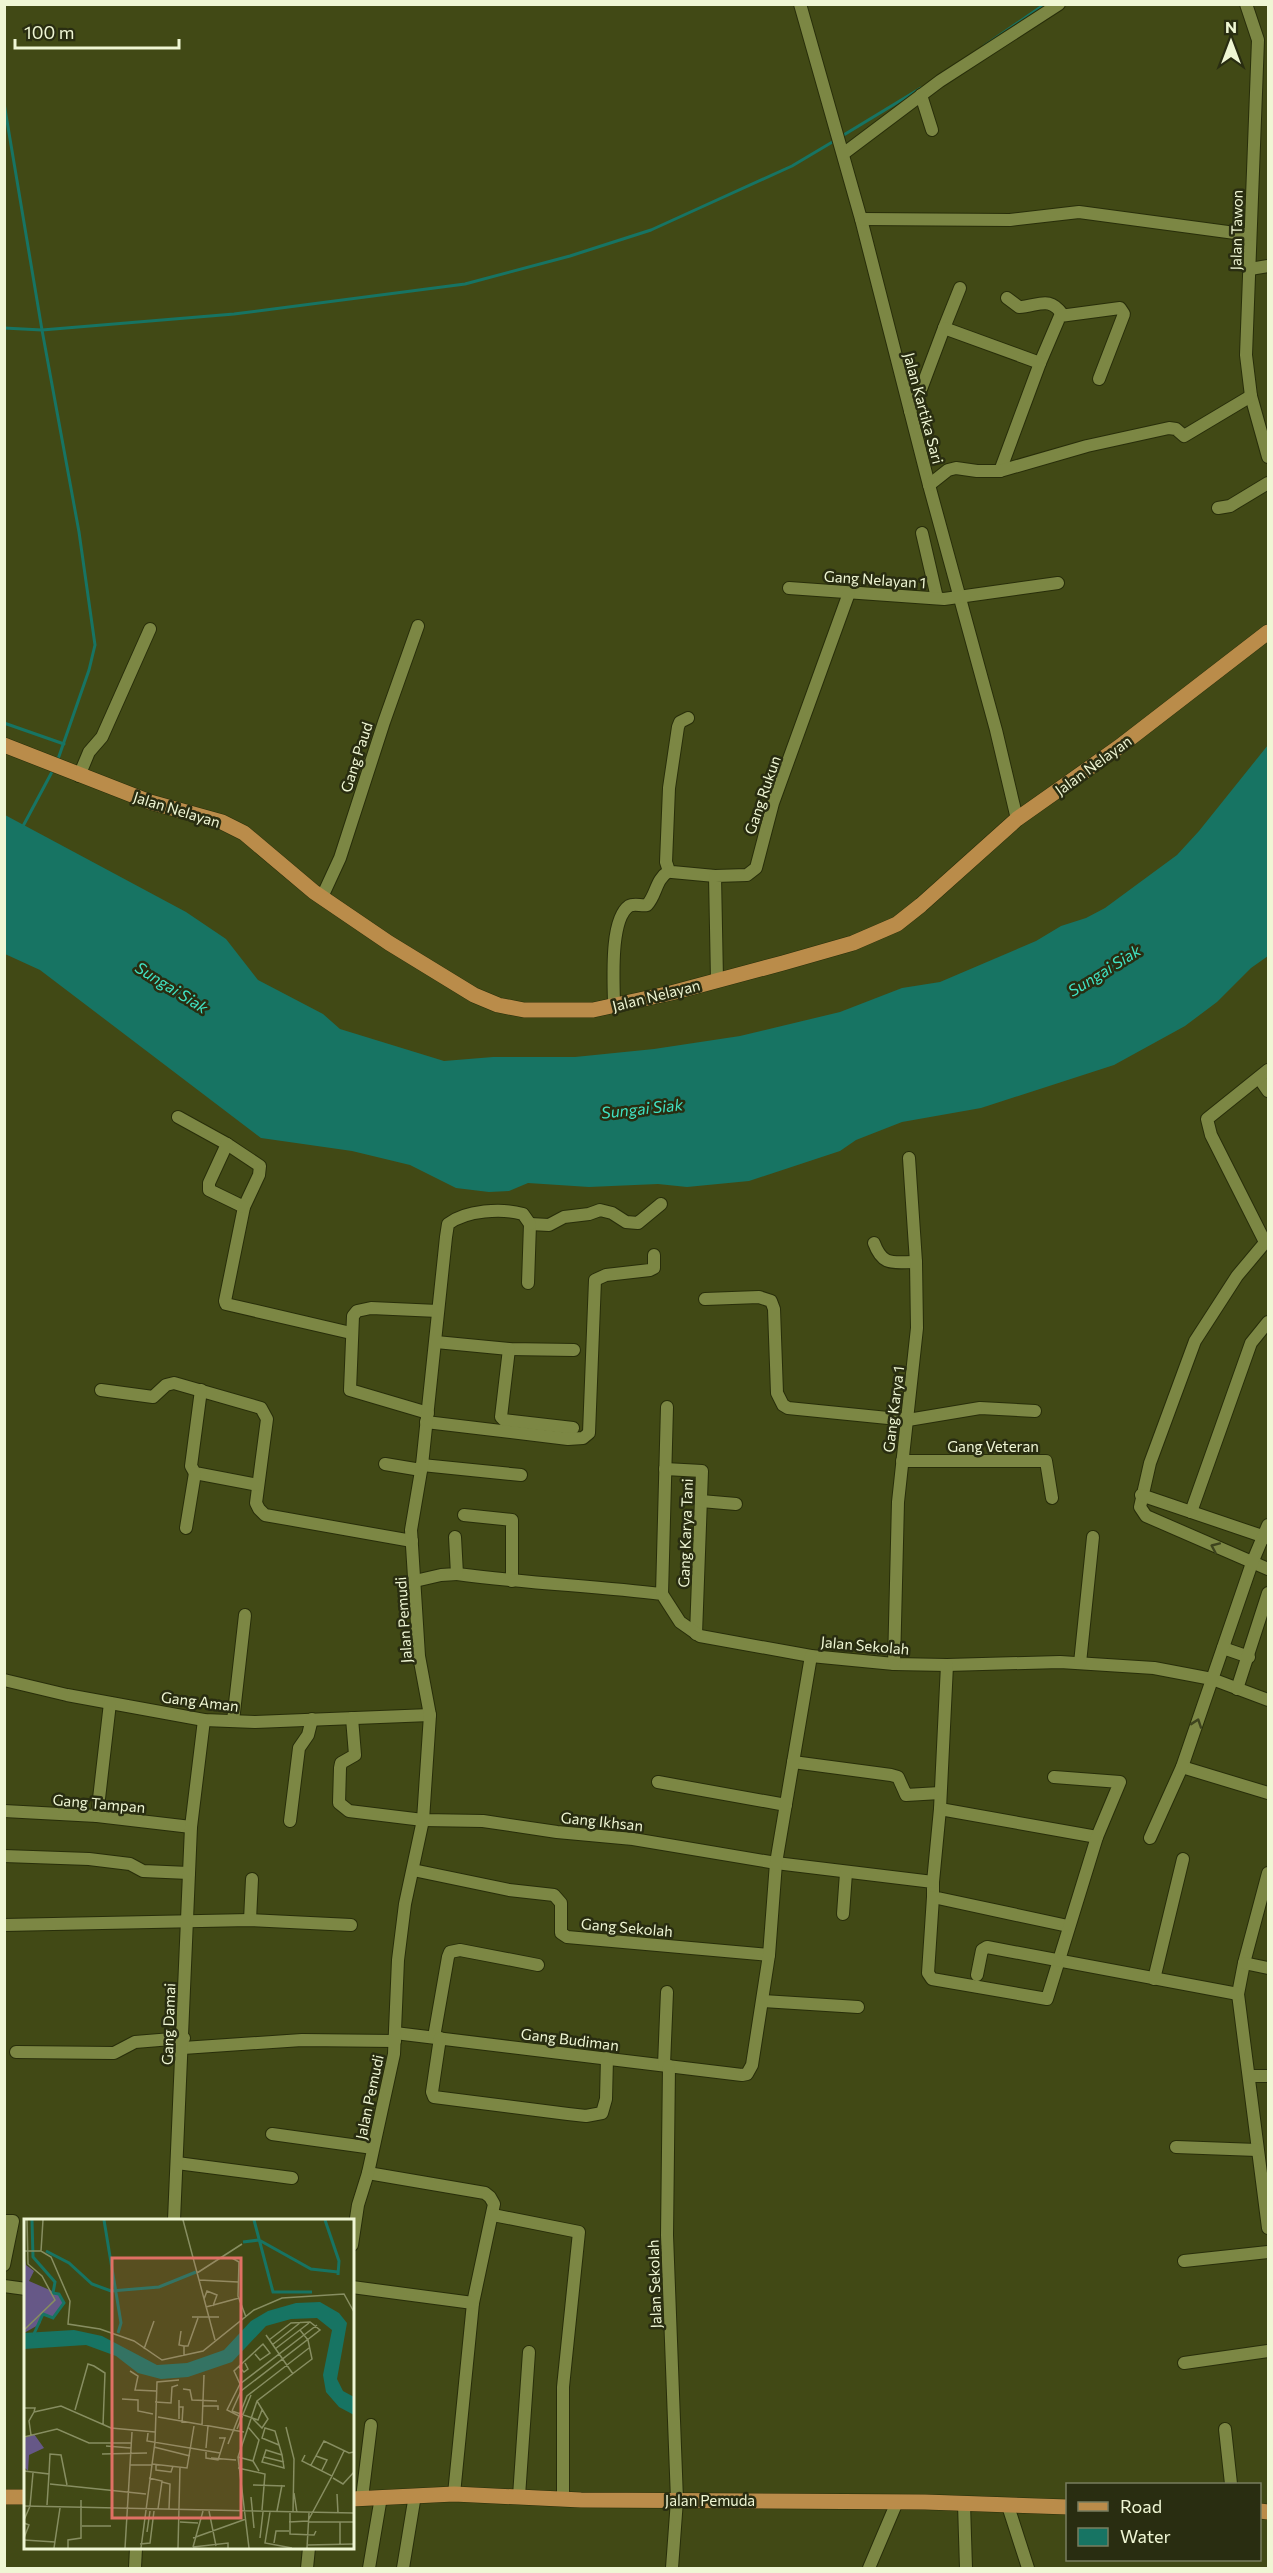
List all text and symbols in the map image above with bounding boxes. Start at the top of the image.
scale bar [15,12,178,50]
north arrow [1201,12,1261,72]
text: N [1225,17,1237,36]
text: 100 m [24,21,74,43]
street label: Jalan Tawon [1226,190,1246,270]
street label: Jalan Kartika Sari [900,350,948,466]
street label: Gang Nelayan 1 [823,566,927,592]
street label: Gang Paud [336,720,376,794]
street label: Jalan Nelayan [1051,731,1135,799]
street label: Gang Rukun [740,753,784,837]
street label: Jalan Nelayan [131,787,223,831]
water label: Sungai Siak [1064,940,1144,1000]
water label: Sungai Siak [132,957,212,1017]
street label: Jalan Nelayan [610,975,702,1015]
water label: Sungai Siak [600,1094,684,1122]
street label: Gang Karya 1 [879,1365,907,1453]
street label: Gang Veteran [947,1437,1039,1455]
street label: Gang Karya Tani [674,1478,696,1588]
one-way arrow [1210,1542,1221,1554]
street label: Jalan Pemudi [391,1576,415,1664]
street label: Jalan Sekolah [820,1632,910,1658]
street label: Gang Aman [160,1687,240,1715]
one-way arrow [1190,1718,1203,1729]
street label: Gang Tampan [52,1790,146,1816]
street label: Gang Ikhsan [560,1808,644,1834]
street label: Gang Sekolah [580,1914,674,1940]
street label: Gang Damai [158,1983,178,2065]
street label: Gang Budiman [520,2024,620,2054]
street label: Jalan Pemudi [351,2053,387,2141]
inset map [24,2219,354,2549]
street label: Jalan Sekolah [643,2239,665,2329]
legend [1066,2483,1261,2561]
street label: Jalan Pemuda [665,2491,755,2509]
text: Road [1120,2495,1162,2517]
text: Water [1120,2525,1171,2547]

